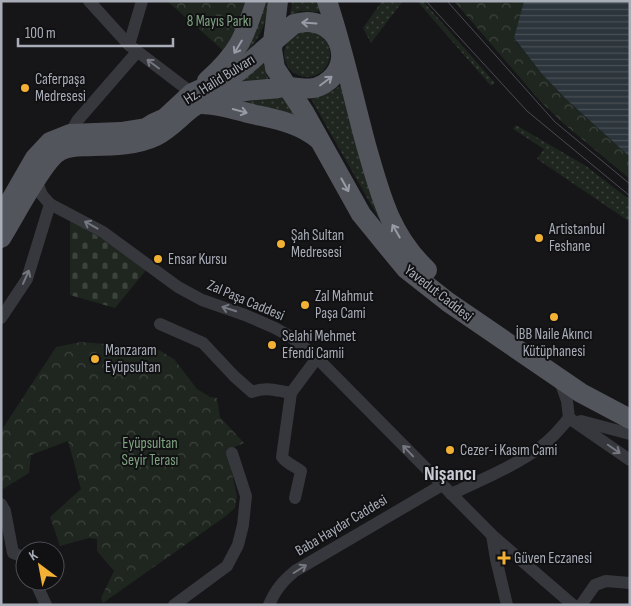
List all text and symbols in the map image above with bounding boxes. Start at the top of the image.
park label: 8 Mayıs Parkı [187,12,251,31]
scale bar [18,15,172,47]
one-way arrow [302,18,318,27]
text: 100 m [25,24,56,43]
one-way arrow [233,39,243,53]
street label: Hz. Halid Bulvarı [180,50,258,109]
one-way arrow [147,58,160,69]
place label: Caferpaşa Medresesi [35,70,86,106]
one-way arrow [319,76,332,87]
marker: Caferpaşa Medresesi [19,82,31,94]
one-way arrow [232,106,248,116]
one-way arrow [340,177,350,192]
one-way arrow [83,220,98,230]
place label: Artistanbul Feshane [548,220,605,256]
one-way arrow [391,225,401,239]
place label: Şah Sultan Medresesi [291,226,344,262]
marker: Artistanbul Feshane [533,232,545,244]
marker: Şah Sultan Medresesi [275,238,287,250]
place label: Ensar Kursu [168,250,227,269]
marker: Ensar Kursu [152,253,164,265]
street label: Yavedut Caddesi [401,261,477,326]
one-way arrow [22,270,32,285]
street label: Zal Paşa Caddesi [204,276,287,325]
place label: Zal Mahmut Paşa Cami [315,287,374,323]
marker: Zal Mahmut Paşa Cami [299,299,311,311]
one-way arrow [221,304,237,313]
marker: İBB Naile Akıncı Kütüphanesi [548,311,560,323]
place label: İBB Naile Akıncı Kütüphanesi [516,325,592,361]
place label: Selahi Mehmet Efendi Camii [282,327,357,363]
marker: Selahi Mehmet Efendi Camii [266,339,278,351]
place label: Manzaram Eyüpsultan [105,341,161,377]
marker: Manzaram Eyüpsultan [89,353,101,365]
park label: Eyüpsultan Seyir Terası [122,434,178,470]
place label: Cezer-i Kasım Cami [460,441,557,460]
marker: Cezer-i Kasım Cami [444,444,456,456]
one-way arrow [607,444,621,454]
one-way arrow [402,445,414,457]
district label: Nişancı [424,462,476,486]
street label: Baba Haydar Caddesi [292,490,391,560]
north arrow [15,541,65,591]
text: K [26,546,41,564]
place label: Güven Eczanesi [514,549,592,568]
marker: Güven Eczanesi [498,552,510,564]
one-way arrow [292,563,306,573]

